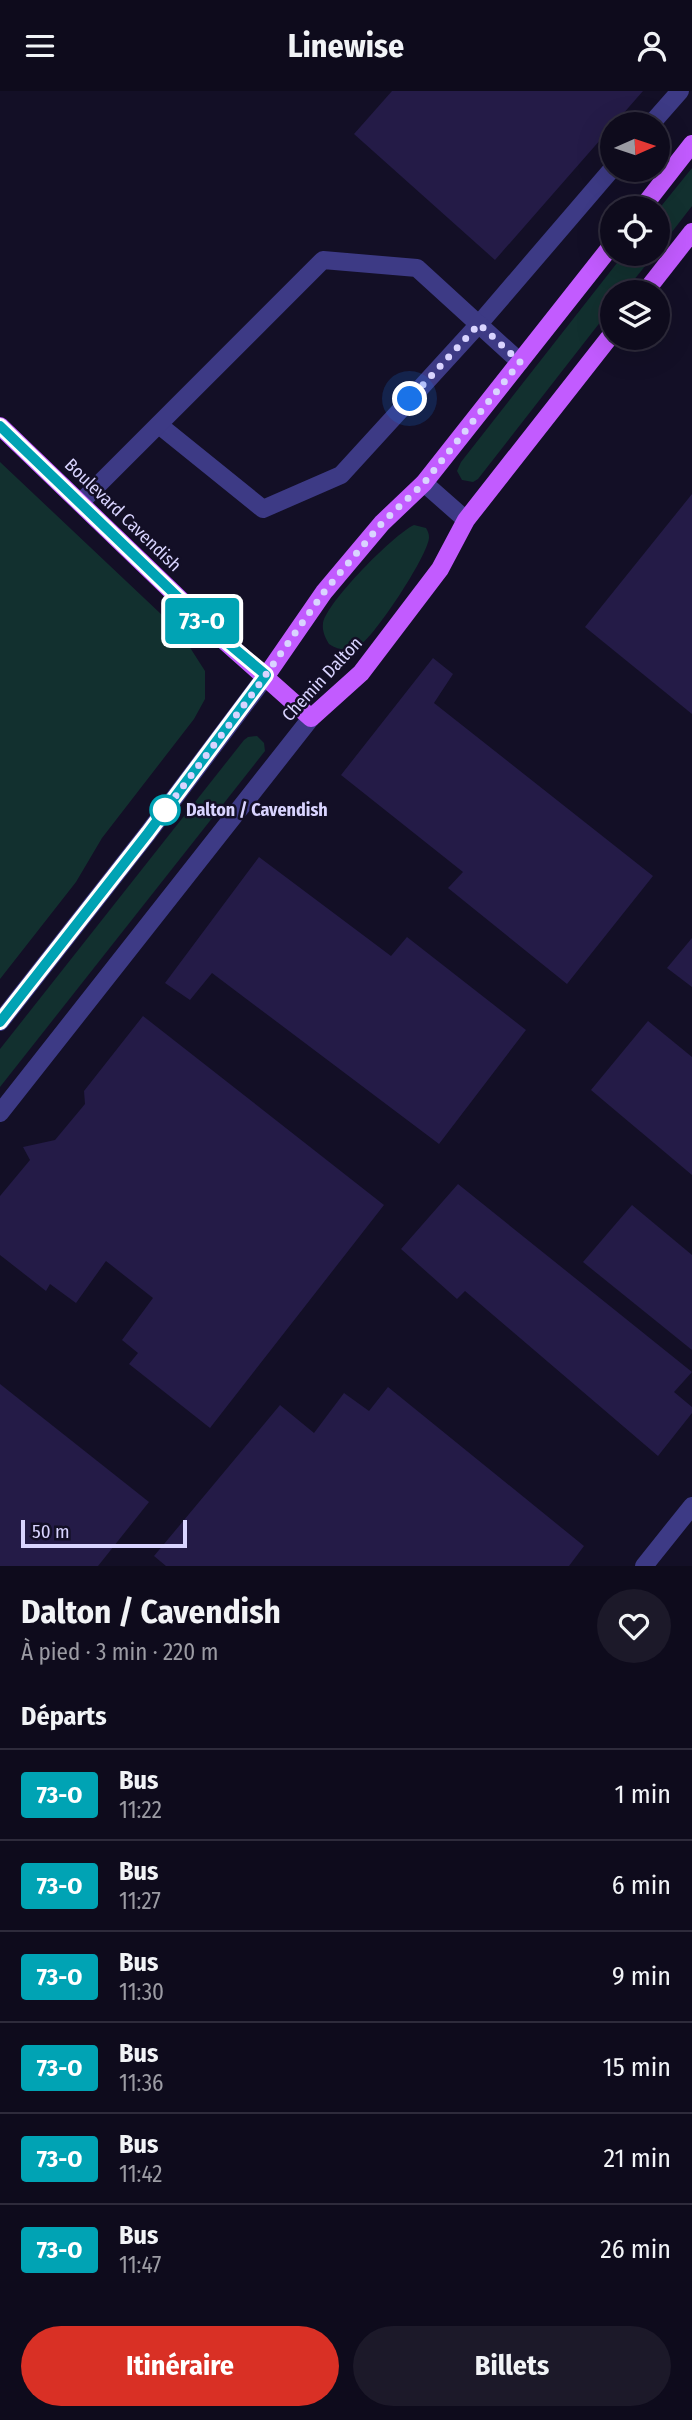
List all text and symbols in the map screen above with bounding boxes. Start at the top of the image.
icon: menu [21,27,59,65]
text: Linewise [288,27,404,65]
icon: person [633,27,671,65]
north arrow [600,112,670,182]
map controls [600,112,670,350]
button: locate [600,196,670,266]
button: layers [600,280,670,350]
your location [392,381,427,416]
street label: Boulevard Cavendish [60,454,186,576]
line badge: 73-O [153,598,251,644]
text: 73-O [179,607,225,635]
street label: Chemin Dalton [277,632,367,726]
marker: Dalton / Cavendish [150,795,180,825]
place label: Dalton / Cavendish [186,799,328,821]
scale bar [21,1517,187,1549]
text: 50 m [32,1520,70,1543]
button: heart [597,1589,671,1663]
text: Dalton / Cavendish [21,1592,281,1632]
text: À pied · 3 min · 220 m [21,1638,218,1666]
text: Départs [21,1701,107,1732]
text: Bus [119,1765,158,1796]
text: 1 min [615,1779,671,1810]
text: 73-O [37,1781,82,1809]
text: 11:22 [119,1796,162,1824]
text: Bus [119,1856,158,1887]
text: 6 min [612,1870,671,1901]
text: 73-O [37,1872,82,1900]
text: 11:27 [119,1887,161,1915]
text: Bus [119,1947,158,1978]
text: 9 min [612,1961,671,1992]
text: 73-O [37,1963,82,1991]
text: 11:30 [119,1978,164,2006]
text: Bus [119,2038,158,2069]
text: 15 min [603,2052,671,2083]
text: 73-O [37,2054,82,2082]
text: 11:36 [119,2069,163,2097]
text: Bus [119,2129,158,2160]
text: 21 min [604,2143,671,2174]
text: 73-O [37,2145,82,2173]
text: 11:42 [119,2160,162,2188]
text: Bus [119,2220,158,2251]
text: 26 min [600,2234,671,2265]
text: 73-O [37,2236,82,2264]
text: 11:47 [119,2251,161,2279]
button: Itinéraire [21,2326,339,2406]
button: Billets [353,2326,671,2406]

